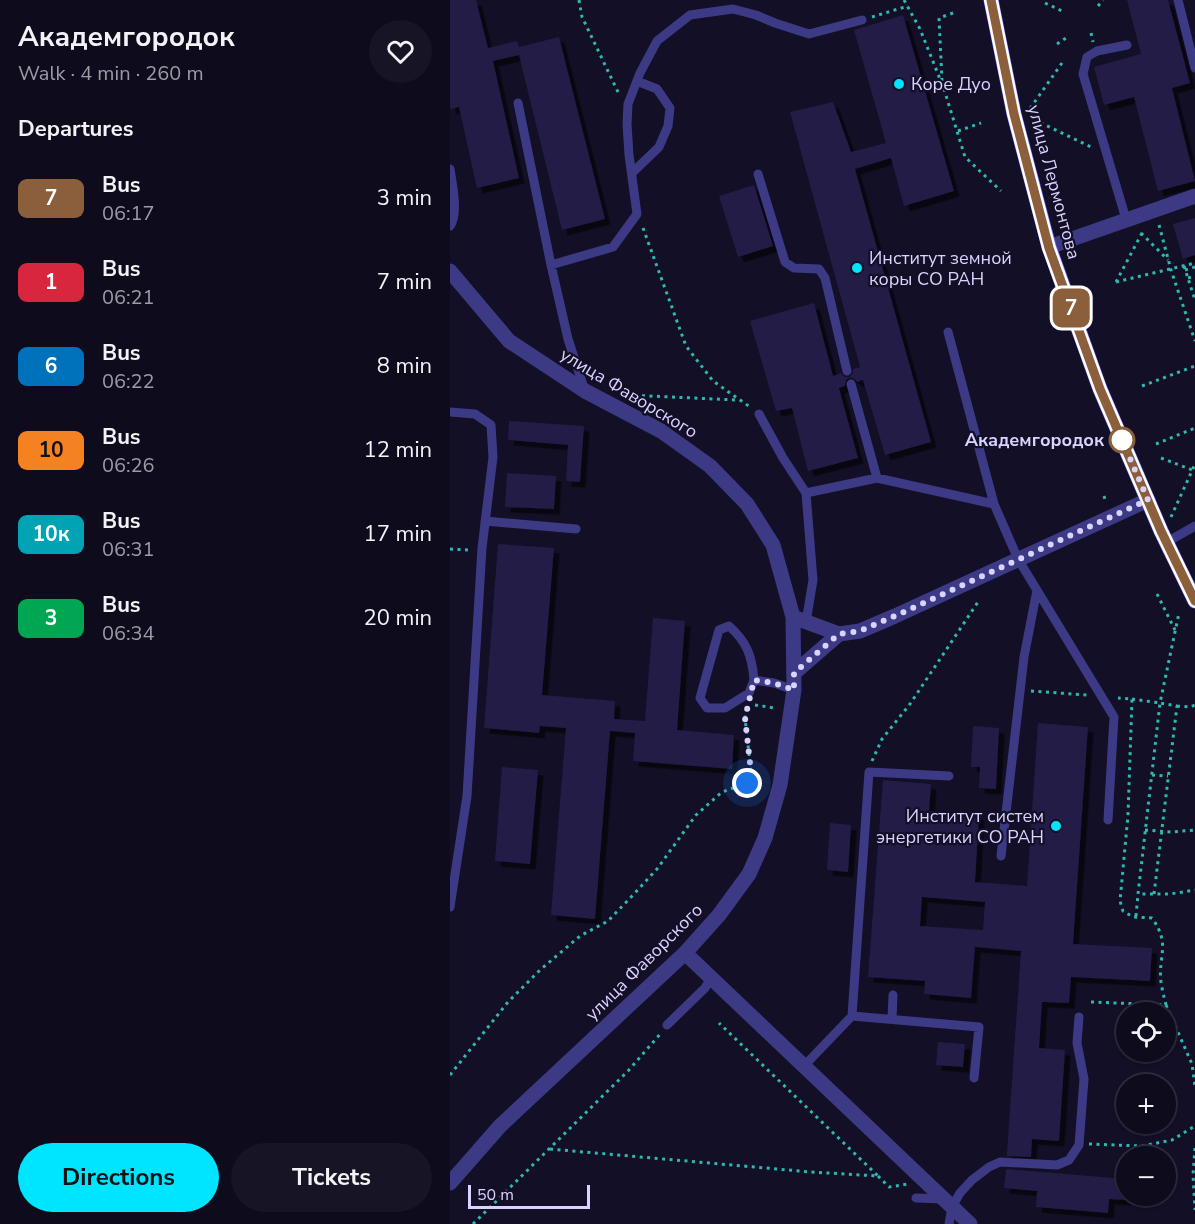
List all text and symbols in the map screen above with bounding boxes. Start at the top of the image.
text: Академгородок [18,18,235,56]
button: heart [369,20,432,83]
text: Walk · 4 min · 260 m [18,60,204,87]
place label: Коре Дуо [911,72,991,96]
marker: Коре Дуо [892,77,906,91]
street label: улица Лермонтова [1022,102,1086,262]
text: Departures [18,114,133,144]
text: Bus [102,170,141,200]
text: 3 min [377,183,432,213]
text: 7 [45,184,57,212]
text: 06:17 [102,200,155,227]
place label: Институт земной коры СО РАН [869,246,1012,291]
text: Bus [102,254,141,284]
marker: Институт земной коры СО РАН [850,261,864,275]
text: 7 min [377,267,432,297]
text: 1 [45,268,57,296]
text: 06:21 [102,284,155,311]
line badge: 7 [1052,288,1090,328]
text: 7 [1065,294,1077,322]
text: Bus [102,338,141,368]
street label: улица Фаворского [556,342,702,444]
text: 8 min [377,351,432,381]
text: 6 [45,352,57,380]
text: 06:22 [102,368,155,395]
text: Bus [102,422,141,452]
marker: Академгородок [1109,427,1135,453]
place label: Академгородок [965,428,1105,452]
text: 12 min [364,435,432,465]
text: 10 [38,436,64,464]
text: 06:26 [102,452,155,479]
text: Bus [102,506,141,536]
text: 17 min [364,519,432,549]
text: 10к [33,520,69,548]
text: 06:31 [102,536,155,563]
text: Bus [102,590,141,620]
text: 20 min [364,603,432,633]
text: 3 [45,604,57,632]
text: 06:34 [102,620,155,647]
your location [732,768,762,798]
place label: Институт систем энергетики СО РАН [876,804,1044,849]
marker: Институт систем энергетики СО РАН [1049,819,1063,833]
street label: улица Фаворского [580,898,708,1026]
map controls [1116,1002,1176,1206]
button: locate [1116,1002,1176,1062]
button: + [1116,1074,1176,1134]
button: Directions [18,1143,219,1212]
button: Tickets [231,1143,432,1212]
button: − [1116,1146,1176,1206]
scale bar [468,1182,590,1210]
text: 50 m [477,1184,514,1206]

